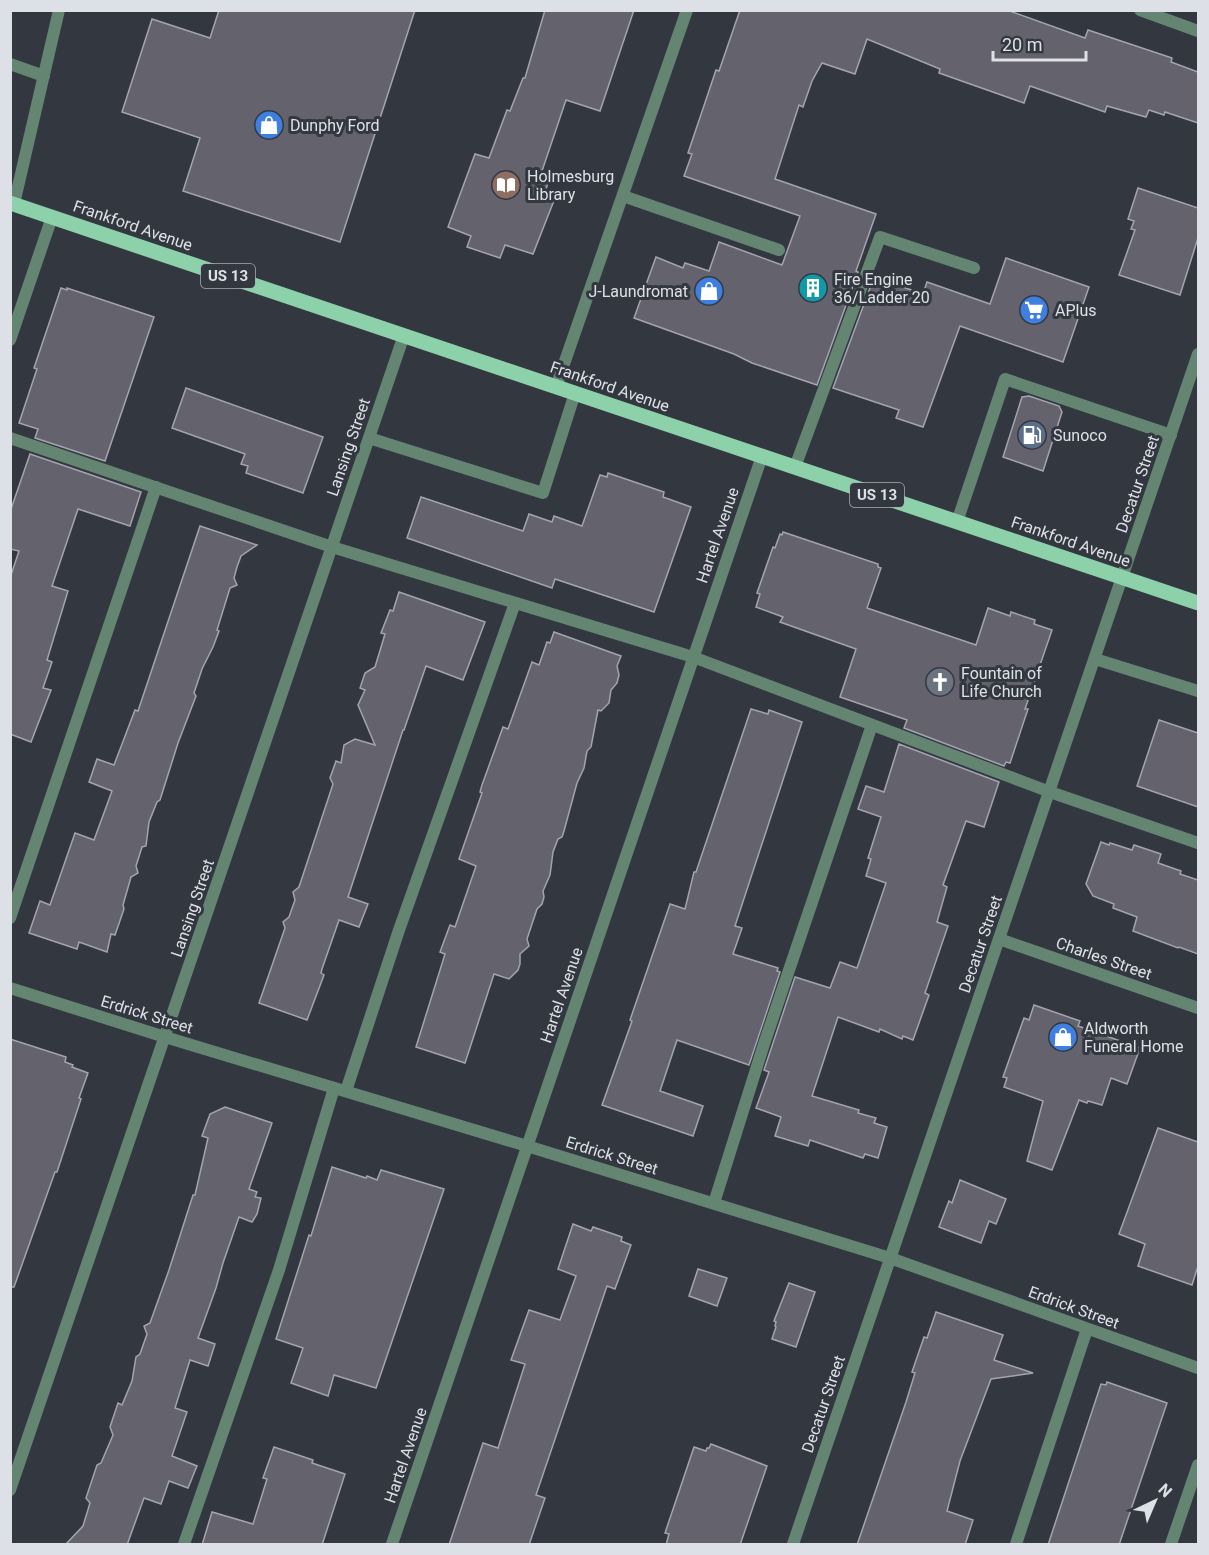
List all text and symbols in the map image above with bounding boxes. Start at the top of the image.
scale bar [993,24,1086,62]
text: 20 m [1002,34,1042,55]
shop icon: Dunphy Ford [253,109,285,141]
place label: Dunphy Ford [290,116,380,135]
place label: Holmesburg Library [527,167,614,204]
library icon: Holmesburg Library [490,169,522,201]
street label: Frankford Avenue [71,196,195,255]
road number: US 13 [201,264,255,288]
place label: Fire Engine 36/Ladder 20 [834,270,930,307]
building icon: Fire Engine 36/Ladder 20 [797,272,829,304]
shop icon: J-Laundromat [693,275,725,307]
place label: J-Laundromat [588,282,688,301]
supermarket icon: APlus [1018,294,1050,326]
place label: APlus [1055,301,1097,320]
street label: Frankford Avenue [548,357,672,416]
street label: Lansing Street [323,396,374,499]
fuel station icon: Sunoco [1016,419,1048,451]
place label: Sunoco [1053,426,1107,445]
street label: Decatur Street [1112,433,1163,535]
road number: US 13 [850,483,904,507]
street label: Hartel Avenue [692,485,743,585]
street label: Frankford Avenue [1009,512,1133,571]
place label: Fountain of Life Church [961,664,1042,701]
church icon: Fountain of Life Church [924,666,956,698]
street label: Lansing Street [167,857,218,960]
street label: Decatur Street [955,893,1006,995]
street label: Charles Street [1053,933,1154,984]
street label: Hartel Avenue [536,945,587,1045]
street label: Erdrick Street [98,991,195,1038]
place label: Aldworth Funeral Home [1084,1019,1184,1056]
shop icon: Aldworth Funeral Home [1047,1021,1079,1053]
street label: Erdrick Street [563,1132,660,1179]
street label: Erdrick Street [1026,1282,1122,1333]
street label: Decatur Street [798,1353,849,1455]
street label: Hartel Avenue [380,1405,431,1505]
north arrow [1125,1471,1185,1531]
text: N [1154,1480,1176,1501]

